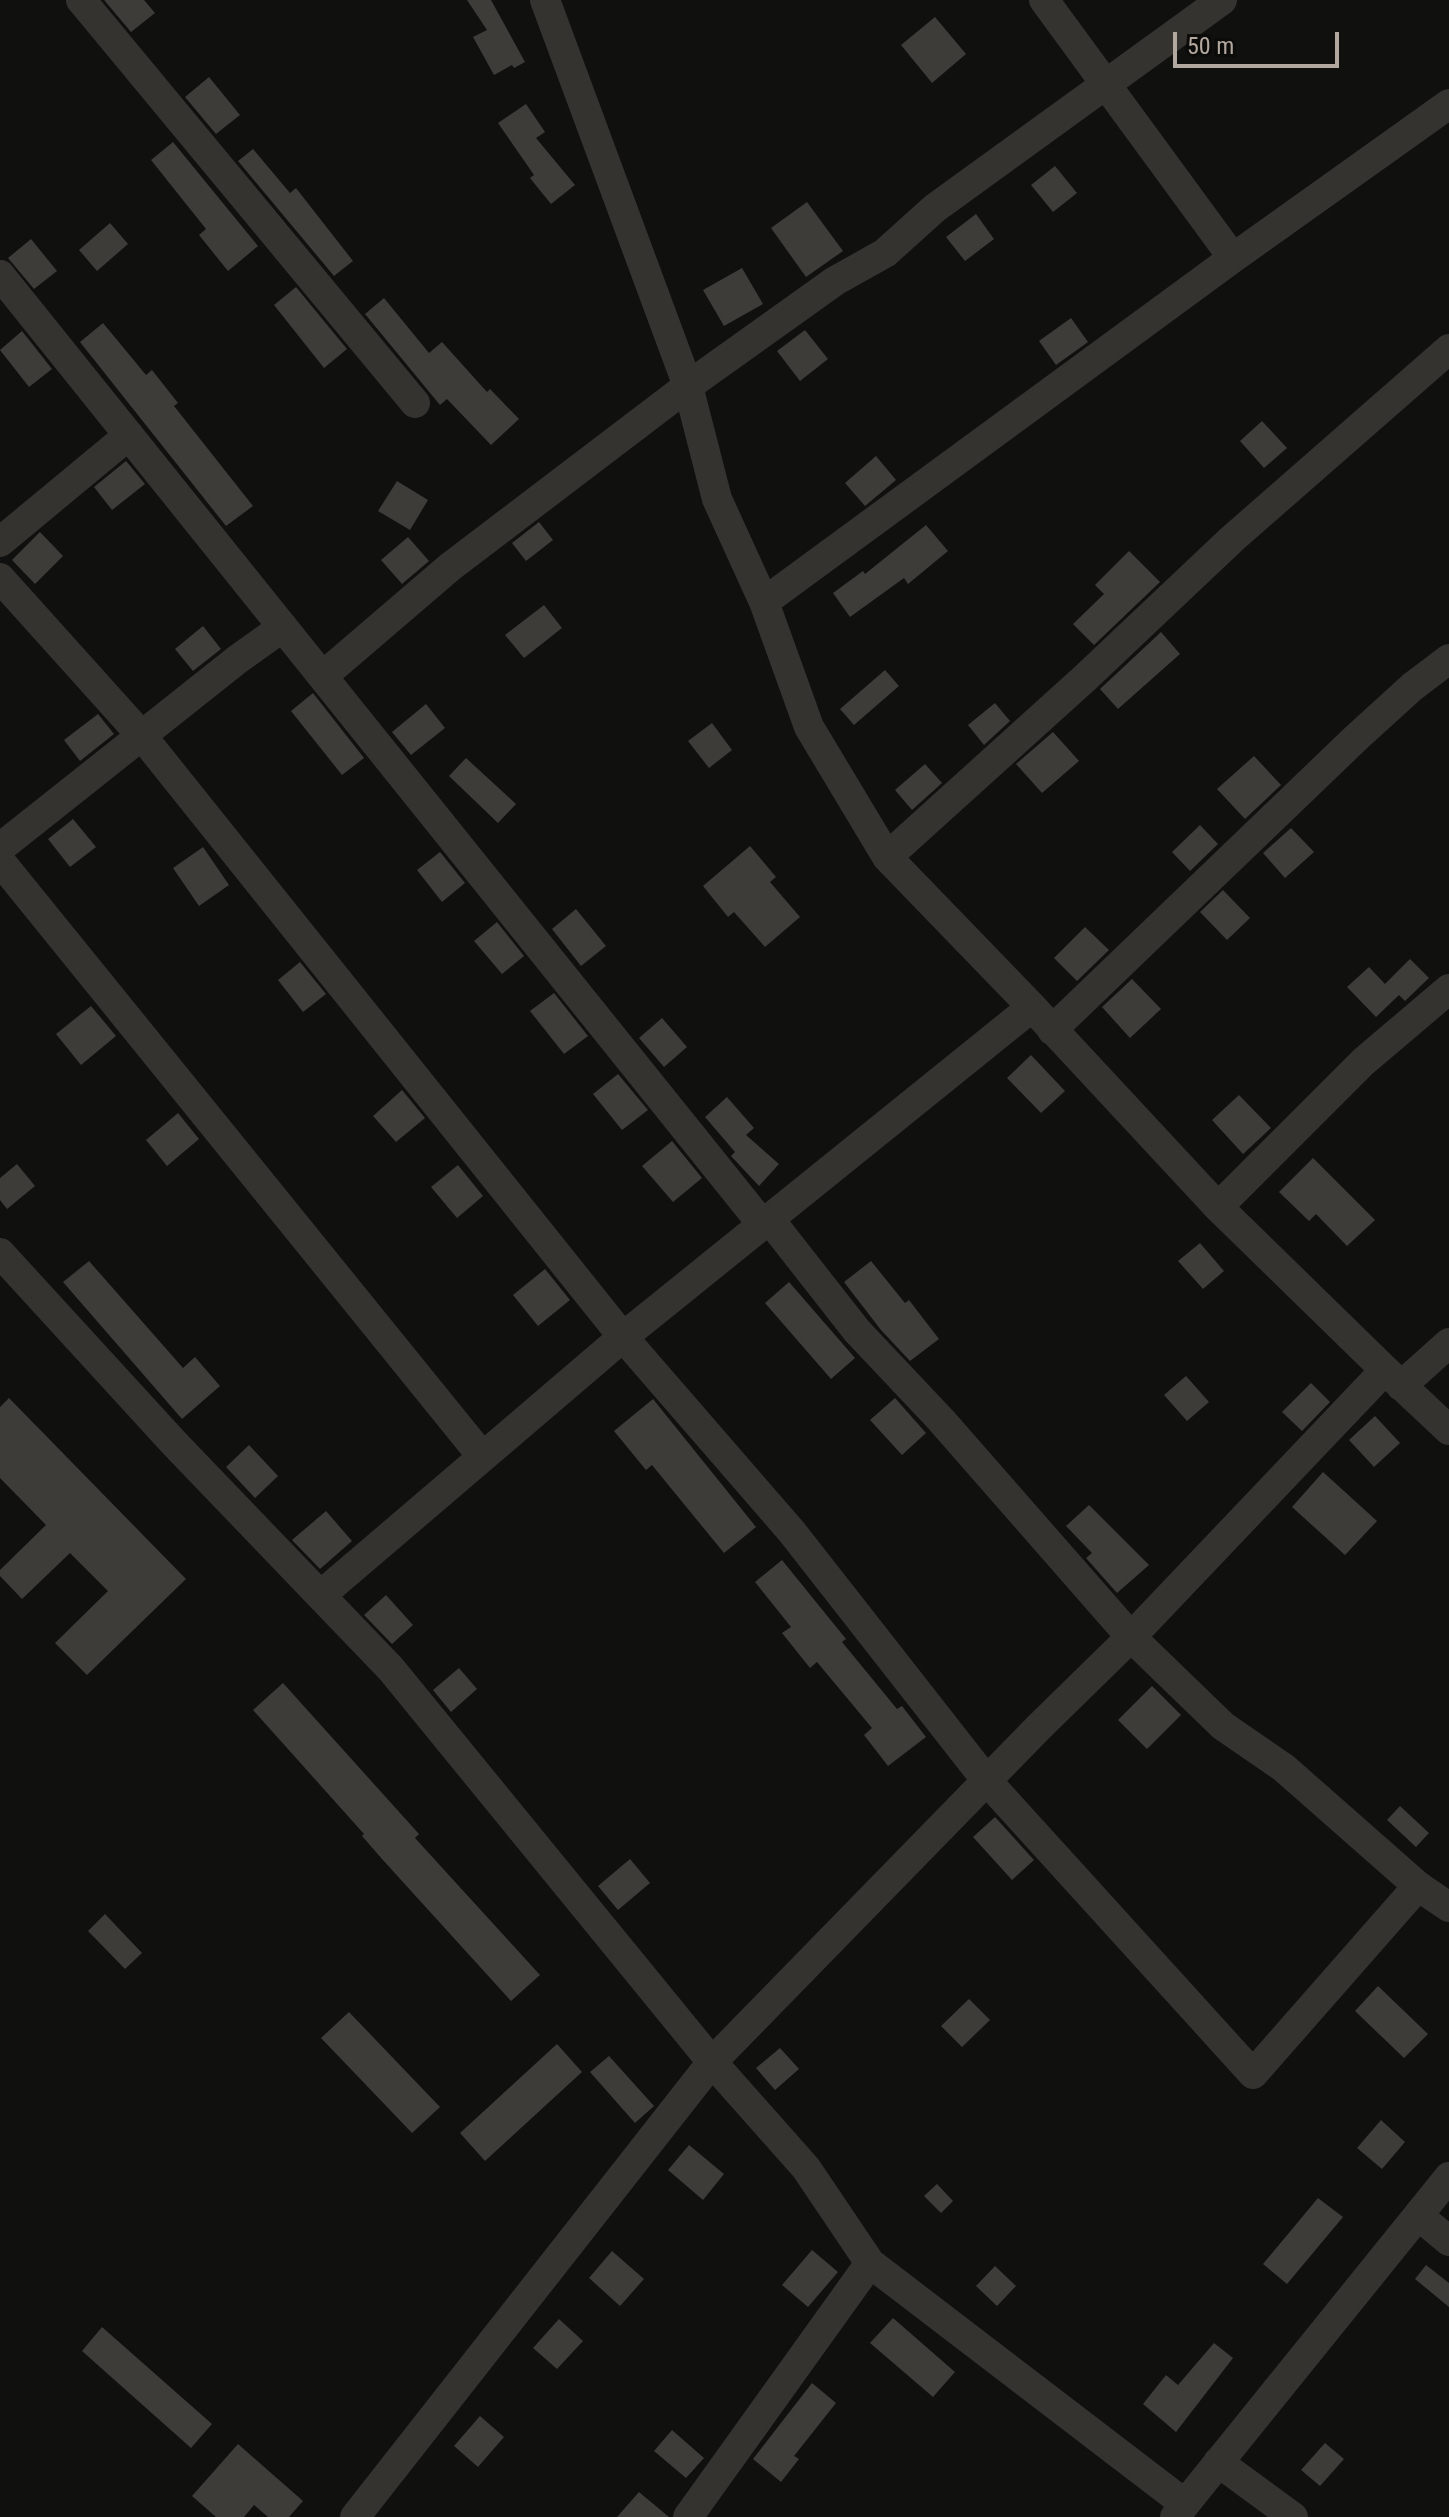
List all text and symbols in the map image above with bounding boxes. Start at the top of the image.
scale bar [1177,16,1343,66]
text: 50 m [1187,32,1234,60]

